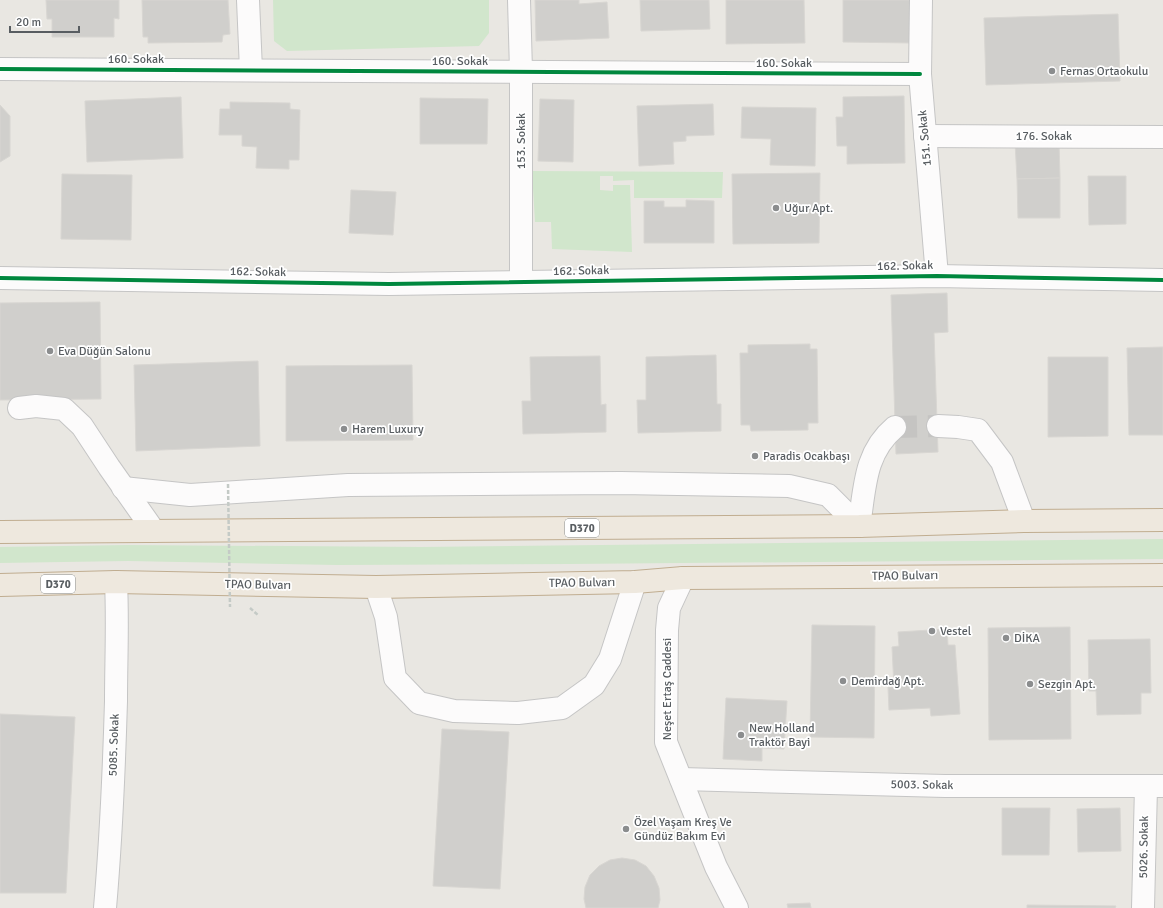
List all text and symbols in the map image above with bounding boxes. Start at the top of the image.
scale bar [10,8,79,34]
text: 20 m [16,15,41,30]
street label: 160. Sokak [108,52,164,67]
street label: 160. Sokak [432,54,488,69]
street label: 160. Sokak [756,56,812,71]
place label: Fernas Ortaokulu [1060,64,1148,79]
marker: Fernas Ortaokulu [1047,66,1057,76]
street label: 151. Sokak [915,109,935,167]
street label: 153. Sokak [514,113,529,169]
street label: 176. Sokak [1016,129,1072,144]
place label: Uğur Apt. [784,201,833,216]
marker: Uğur Apt. [771,203,781,213]
street label: 162. Sokak [877,258,933,274]
street label: 162. Sokak [553,263,609,279]
street label: 162. Sokak [230,264,286,280]
place label: Eva Düğün Salonu [58,344,151,359]
marker: Eva Düğün Salonu [45,346,55,356]
place label: Harem Luxury [352,422,424,437]
marker: Harem Luxury [339,424,349,434]
place label: Paradis Ocakbaşı [763,449,850,464]
marker: Paradis Ocakbaşı [750,451,760,461]
road number: D370 [565,519,599,537]
street label: TPAO Bulvarı [872,568,938,584]
road number: D370 [41,575,75,593]
street label: TPAO Bulvarı [549,575,615,591]
street label: TPAO Bulvarı [225,577,291,593]
place label: Vestel [940,624,972,639]
marker: Vestel [927,626,937,636]
place label: DİKA [1014,631,1040,646]
marker: DİKA [1001,633,1011,643]
street label: Neşet Ertaş Caddesi [660,638,675,740]
place label: Demirdağ Apt. [851,674,924,689]
marker: Demirdağ Apt. [838,676,848,686]
place label: Sezgin Apt. [1038,677,1096,692]
marker: Sezgin Apt. [1025,679,1035,689]
street label: 5085. Sokak [105,713,123,777]
place label: New Holland Traktör Bayi [749,721,815,750]
marker: New Holland Traktör Bayi [736,730,746,740]
street label: 5003. Sokak [890,777,954,793]
place label: Özel Yaşam Kreş Ve Gündüz Bakım Evi [634,815,732,844]
street label: 5026. Sokak [1136,815,1152,879]
marker: Özel Yaşam Kreş Ve Gündüz Bakım Evi [621,824,631,834]

